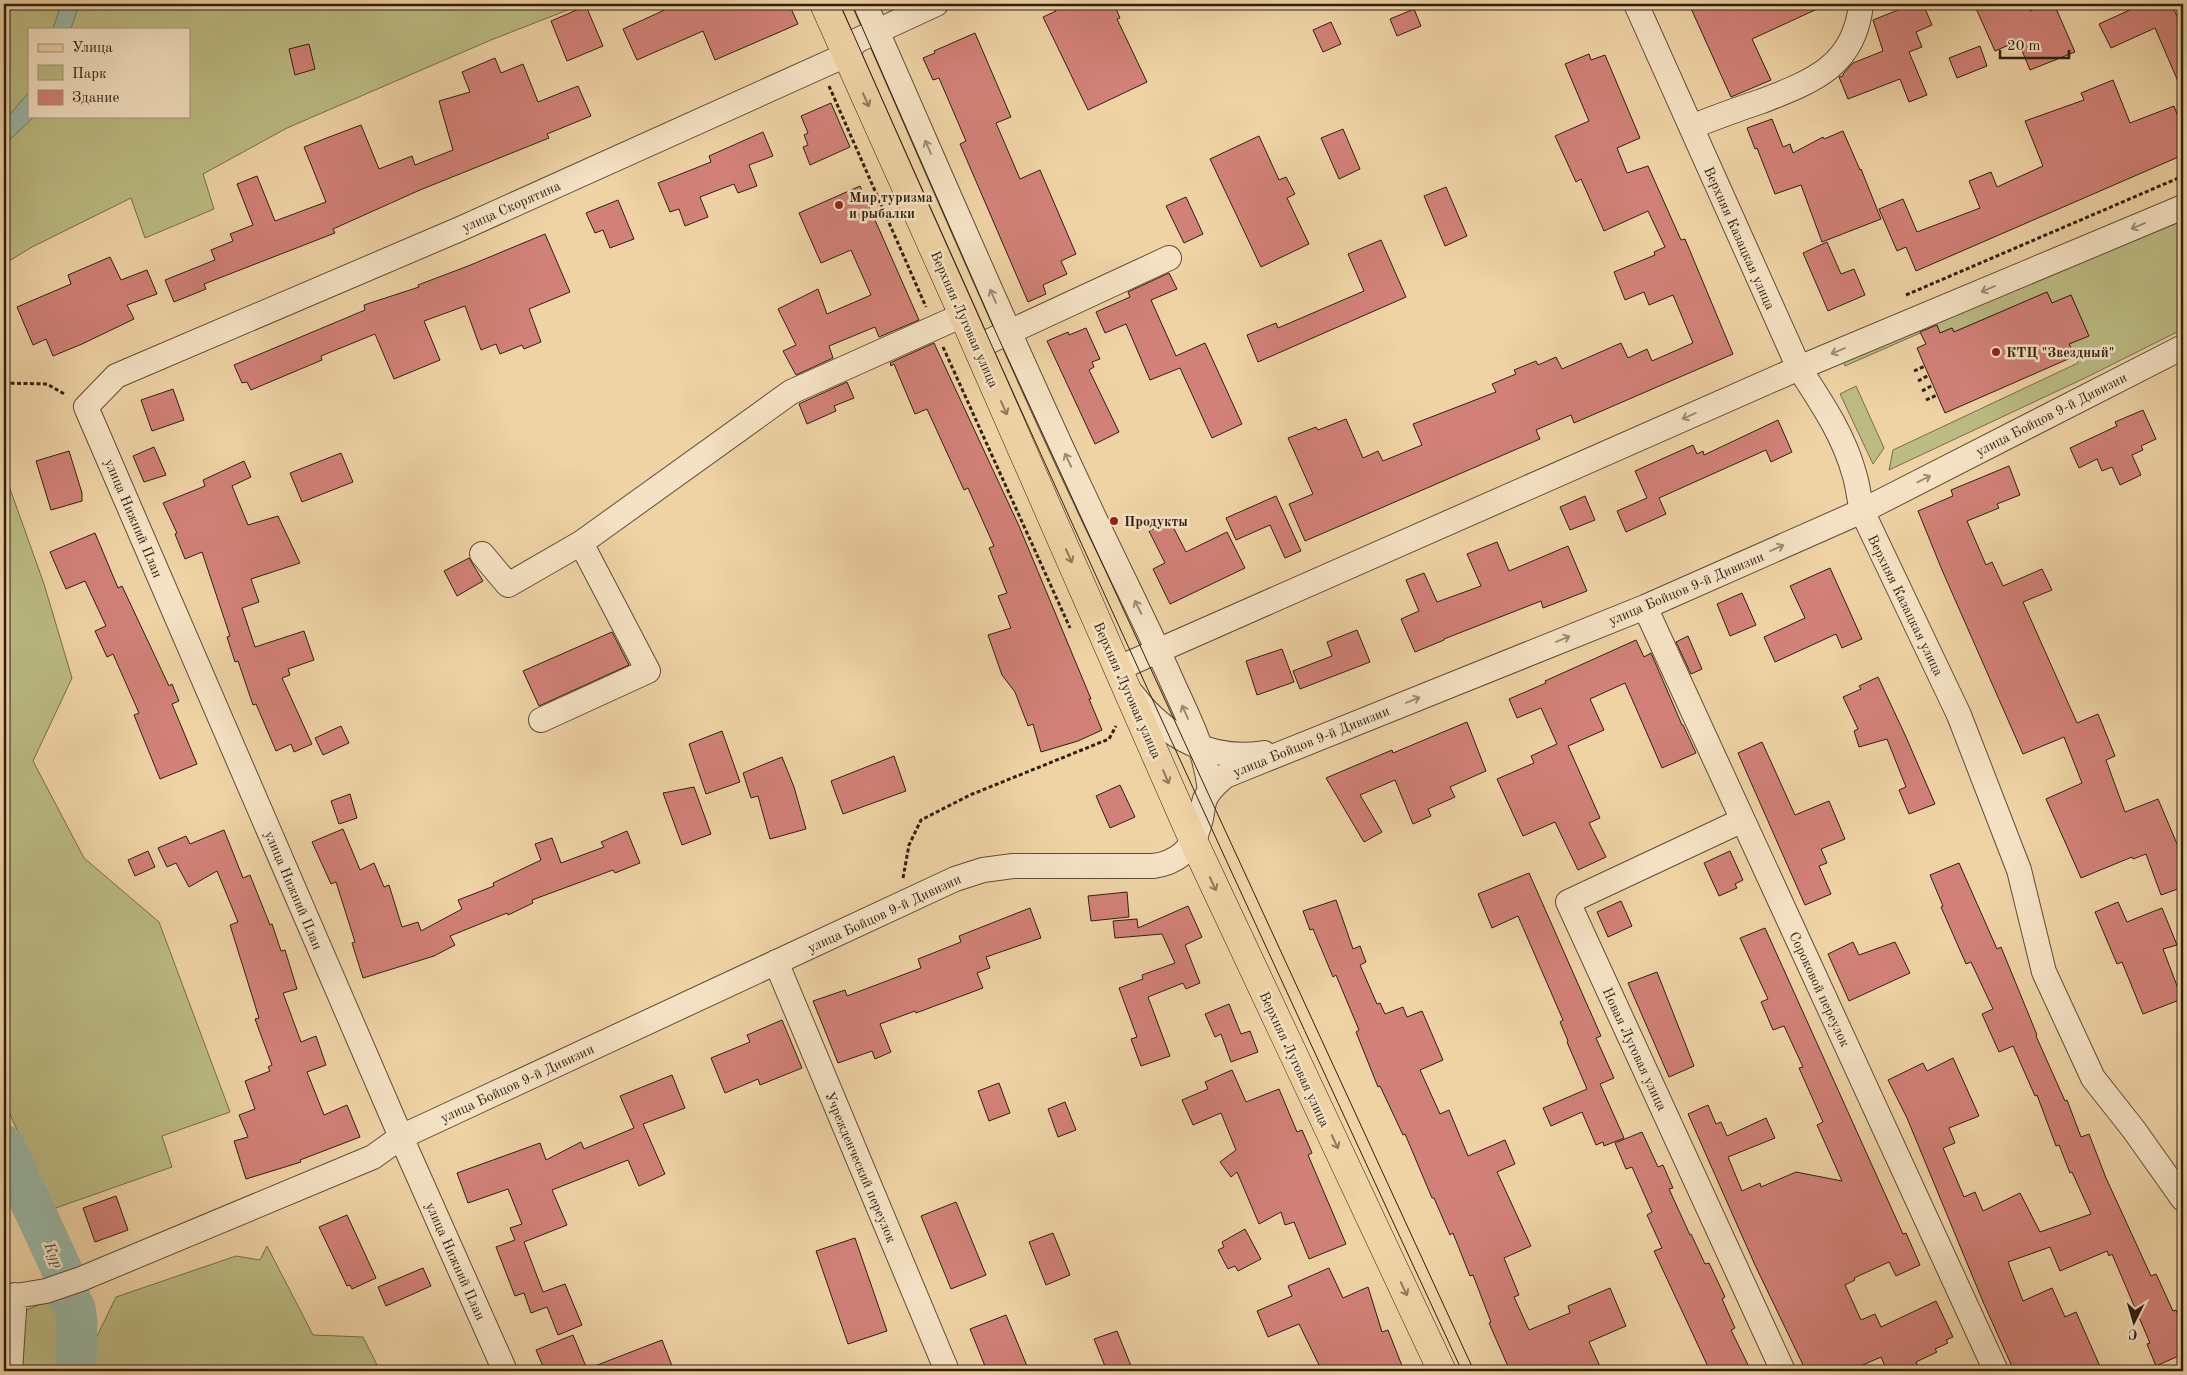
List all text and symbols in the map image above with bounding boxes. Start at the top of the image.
legend [28,28,190,118]
scale bar [2000,28,2068,60]
text: 20 m [2007,39,2041,54]
text: Улица [72,41,113,56]
text: Парк [72,67,107,82]
text: Здание [72,91,119,106]
one-way arrow [862,92,871,107]
one-way arrow [923,140,932,155]
street label: Верхняя Казацкая улица [1701,165,1777,312]
street label: улица Скорятина [460,179,563,235]
place label: Мир туризма и рыбалки [849,191,933,221]
marker: Мир туризма и рыбалки [833,199,845,211]
one-way arrow [2131,222,2146,231]
street label: Верхняя Луговая улица [928,249,1001,390]
one-way arrow [1981,284,1996,294]
one-way arrow [988,289,998,304]
marker: КТЦ "Звездный" [1990,346,2002,358]
place label: КТЦ "Звездный" [2006,346,2114,360]
one-way arrow [1831,347,1846,357]
street label: улица Бойцов 9-й Дивизии [1974,371,2129,459]
one-way arrow [999,400,1009,415]
one-way arrow [1682,412,1697,422]
one-way arrow [1062,453,1072,468]
street label: улица Нижний План [102,457,165,580]
one-way arrow [1916,474,1931,483]
marker: Продукты [1108,515,1120,527]
place label: Продукты [1124,515,1188,529]
street label: Верхняя Казацкая улица [1865,533,1945,678]
one-way arrow [1769,543,1784,553]
one-way arrow [1065,548,1075,563]
street label: улица Бойцов 9-й Дивизии [1607,550,1766,628]
one-way arrow [1132,600,1142,615]
street label: Верхняя Луговая улица [1091,620,1164,761]
one-way arrow [1556,634,1571,643]
one-way arrow [1405,694,1420,703]
street label: улица Бойцов 9-й Дивизии [1231,704,1392,780]
one-way arrow [1180,705,1190,720]
one-way arrow [1162,770,1171,785]
street label: улица Нижний План [262,829,325,952]
street label: улица Бойцов 9-й Дивизии [806,872,963,956]
one-way arrow [1209,876,1219,891]
street label: Сороковой переулок [1786,930,1852,1049]
street label: Новая Луговая улица [1599,986,1669,1113]
street label: Верхняя Луговая улица [1257,990,1332,1129]
street label: улица Бойцов 9-й Дивизии [439,1042,596,1126]
street label: Учрежденческий переулок [822,1090,898,1245]
one-way arrow [1330,1134,1340,1149]
street label: улица Нижний План [423,1200,488,1323]
water label: Кур [40,1240,65,1271]
one-way arrow [1399,1281,1409,1296]
north arrow [2110,1298,2160,1348]
text: С [2128,1327,2138,1341]

